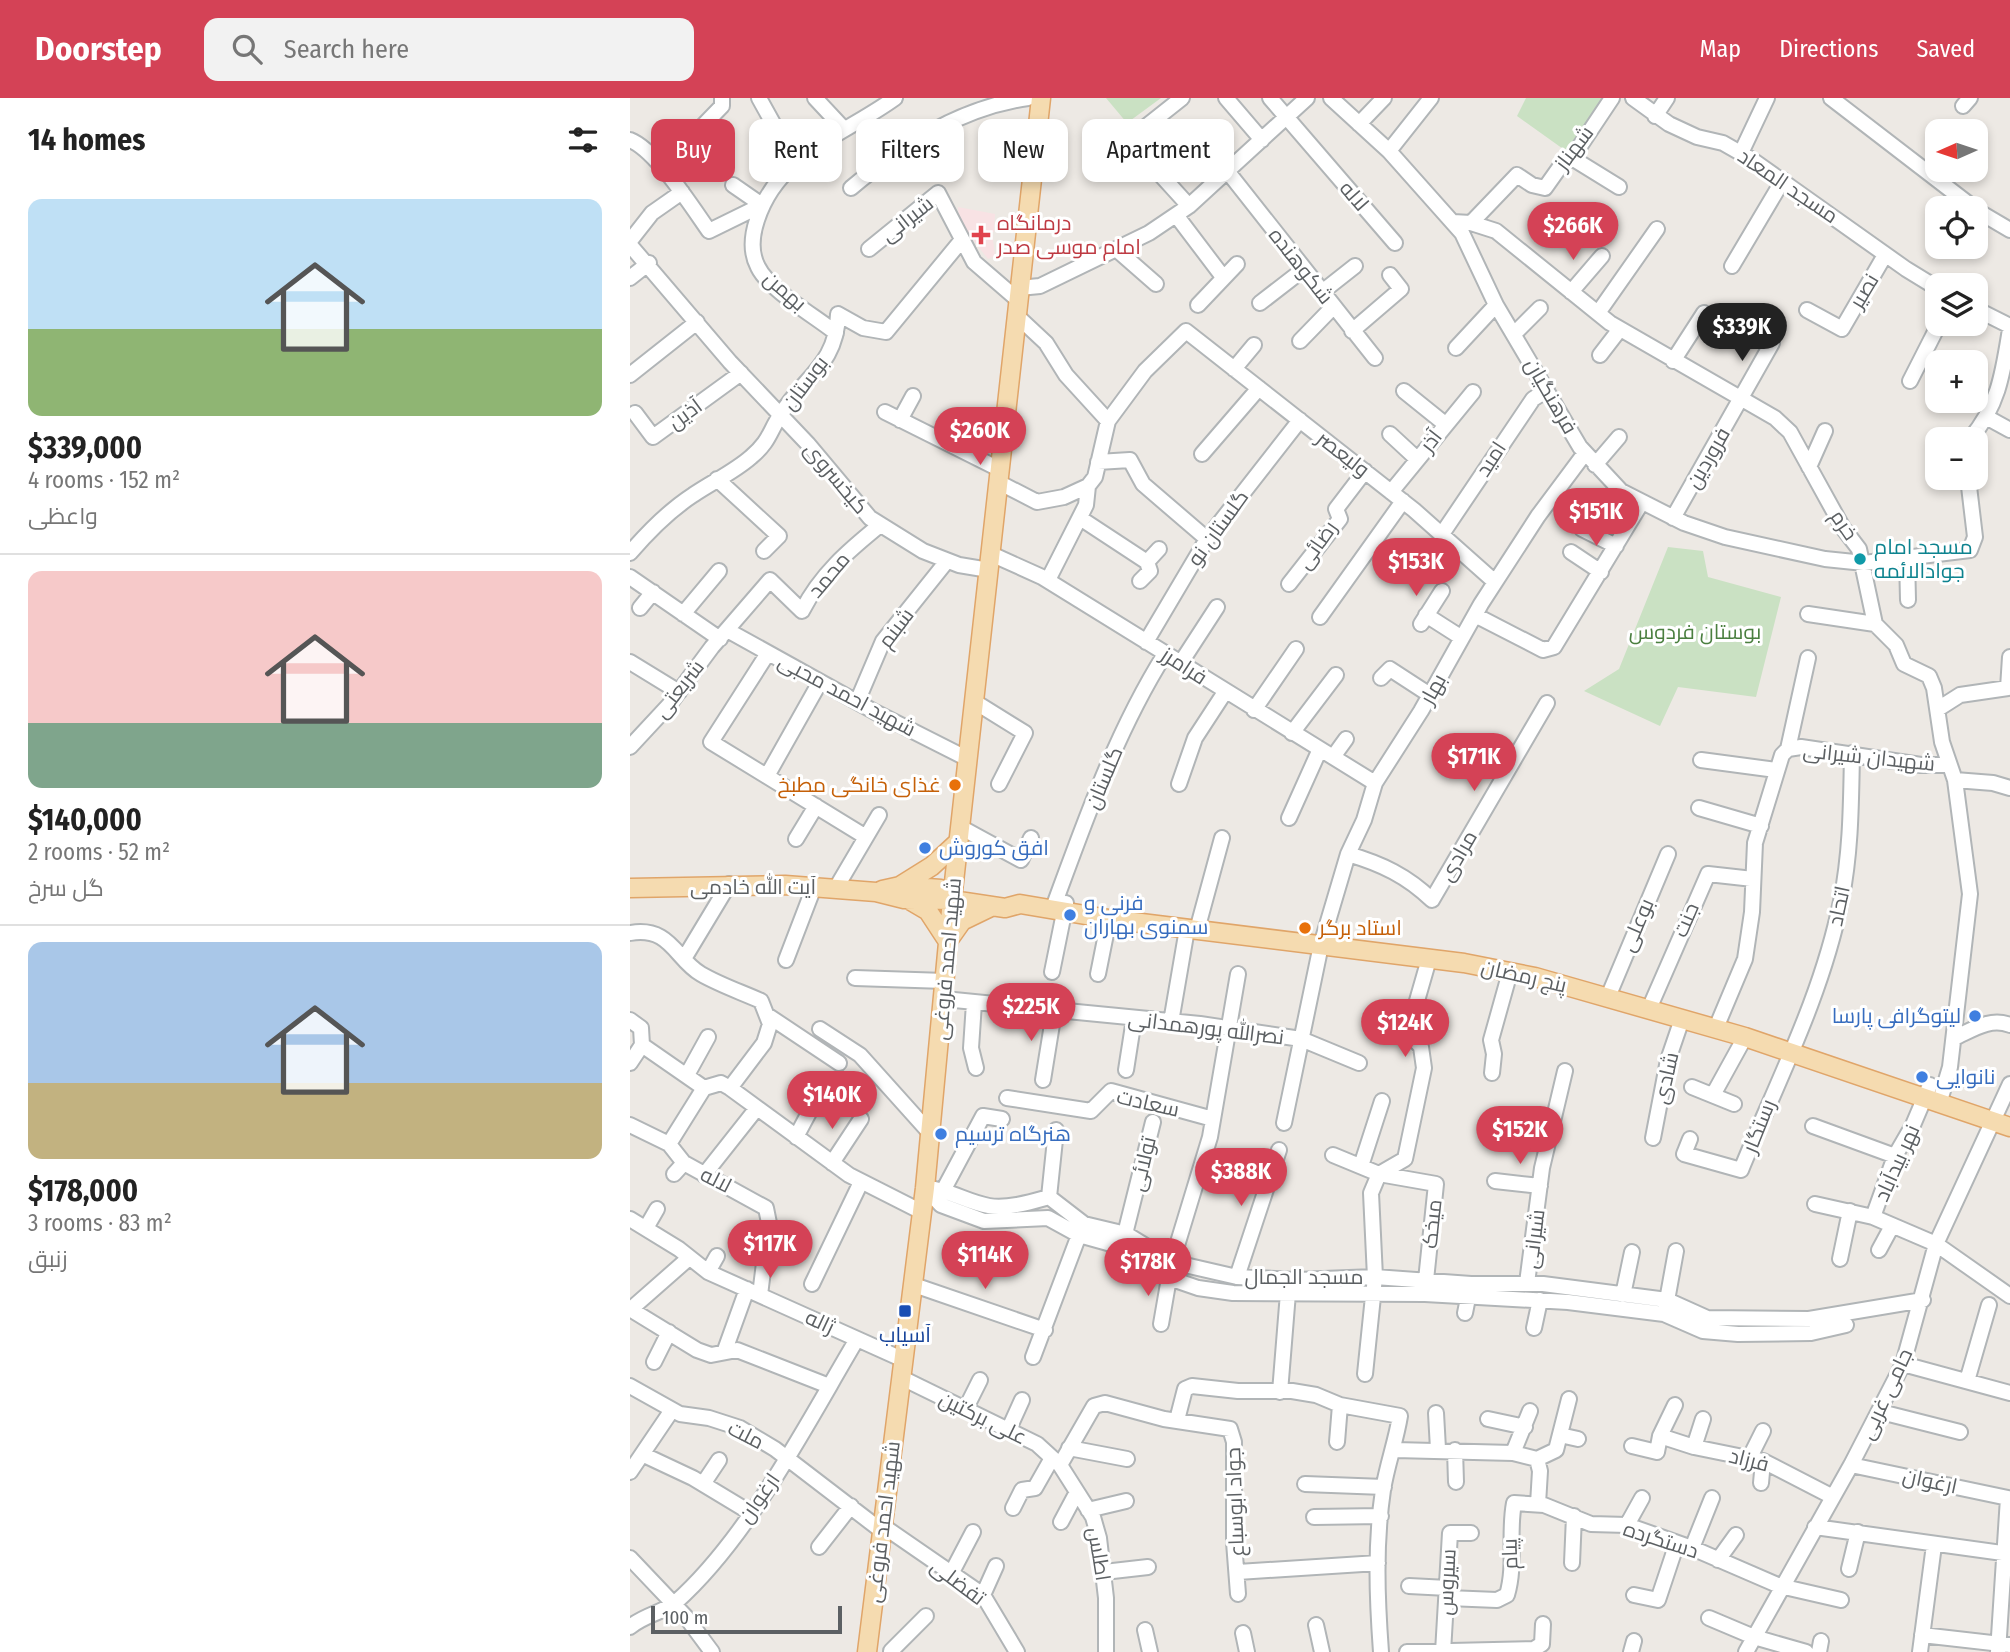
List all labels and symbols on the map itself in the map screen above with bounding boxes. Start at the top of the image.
north arrow [1925,119,1988,182]
street label: شهناز [1548,121,1599,176]
street label: مسجد المعاد [1733,143,1843,229]
street label: لاله [1334,176,1374,216]
street label: شیرانی [875,190,939,248]
pin: $266K [1524,202,1622,262]
place label: درمانگاه امام موسی صدر [996,210,1141,261]
street label: شکوهنده [1263,223,1339,309]
marker: درمانگاه امام موسی صدر [971,225,991,245]
street label: بهمن [758,265,812,317]
street label: نصیر [1843,269,1884,314]
pin: $339K [1693,303,1791,363]
street label: بوستان [776,351,834,415]
street label: فرهنگیان [1519,353,1583,439]
street label: آذین [663,393,708,435]
pin: $260K [931,408,1029,467]
street label: فروردین [1680,423,1736,493]
street label: آذر [1414,424,1448,458]
street label: ولیعصر [1310,425,1375,483]
street label: کیخسروی [798,437,874,519]
street label: امید [1470,437,1512,481]
street label: گلستان نو [1182,485,1254,571]
pin: $151K [1547,489,1645,548]
street label: خرم [1824,505,1863,546]
street label: رضائی [1291,516,1343,574]
place label: مسجد امام جوادالائمه [1874,534,1973,584]
pin: $153K [1367,538,1465,598]
street label: محمد [802,547,856,603]
marker: مسجد امام جوادالائمه [1852,551,1868,567]
street label: شبنم [873,603,920,654]
park label: بوستان فردوس [1629,619,1761,645]
street label: فرامرز [1155,641,1212,691]
street label: شهید احمد محبی [774,648,920,742]
street label: شریعتی [648,655,710,723]
street label: بهار [1414,669,1452,710]
pin: $171K [1425,734,1523,793]
street label: شهیدان شیرانی [1802,737,1936,777]
street label: گلستان [1079,743,1129,813]
place label: غذای خانگی مطبخ [778,772,941,799]
marker: غذای خانگی مطبخ [947,777,963,793]
street label: مرادی [1433,826,1483,886]
place label: افق کوروش [939,835,1049,861]
marker: افق کوروش [917,840,933,856]
street label: آیت الله خادمی [690,873,816,900]
street label: شهید احمد فروغی [927,877,967,1041]
street label: اتحاد [1822,884,1856,928]
place label: فرنی و سمنوی بهاران [1084,890,1208,940]
street label: بوعلی [1614,895,1660,955]
street label: جنت [1667,899,1705,941]
marker: فرنی و سمنوی بهاران [1062,907,1078,923]
place label: استاد برگر [1318,915,1402,941]
marker: استاد برگر [1297,920,1313,936]
street label: پنج رمضان [1478,954,1570,1000]
pin: $225K [982,984,1080,1043]
pin: $124K [1356,1000,1454,1059]
place label: لیتوگرافی پارسا [1832,1003,1961,1030]
street label: نصرالله پورهمدانی [1126,1005,1286,1051]
marker: لیتوگرافی پارسا [1967,1008,1983,1024]
street label: شادی [1647,1049,1685,1107]
place label: نانوایی [1936,1064,1995,1090]
marker: نانوایی [1914,1069,1930,1085]
pin: $140K [783,1072,881,1131]
street label: سعادت [1114,1083,1182,1123]
street label: رستگار [1736,1095,1781,1158]
pin: $152K [1471,1107,1569,1166]
place label: هنرگاه ترسیم [955,1121,1071,1148]
street label: نهر بیدآباد [1869,1121,1925,1205]
marker: هنرگاه ترسیم [933,1126,949,1142]
street label: تولائی [1124,1134,1162,1194]
pin: $388K [1192,1148,1290,1208]
street label: لاله [696,1161,736,1199]
street label: میخک [1416,1198,1448,1250]
street label: شیرانی [1517,1208,1551,1270]
pin: $117K [721,1220,819,1280]
pin: $114K [936,1232,1034,1291]
pin: $178K [1099,1238,1197,1298]
street label: مسجد الجمال [1245,1264,1363,1290]
marker: آسیاب [897,1303,913,1319]
street label: ژاله [801,1304,839,1340]
place label: آسیاب [879,1322,931,1348]
street label: جامی غربی [1854,1344,1918,1444]
street label: علی برکتین [935,1386,1031,1450]
street label: ملت [724,1415,768,1455]
street label: شهید احمد فروغی [860,1440,906,1604]
street label: فرزاد [1726,1443,1772,1477]
street label: جواد ابوسباع [1220,1447,1251,1557]
street label: ارغوان [1900,1463,1960,1499]
street label: ارغوان [732,1468,786,1528]
street label: دستگرده [1620,1516,1702,1564]
street label: اطلس [1082,1525,1116,1583]
street label: پیام [1496,1538,1525,1570]
street label: سیروس [1432,1548,1462,1616]
street label: تفضلی [925,1553,991,1611]
scale bar [651,1603,842,1635]

